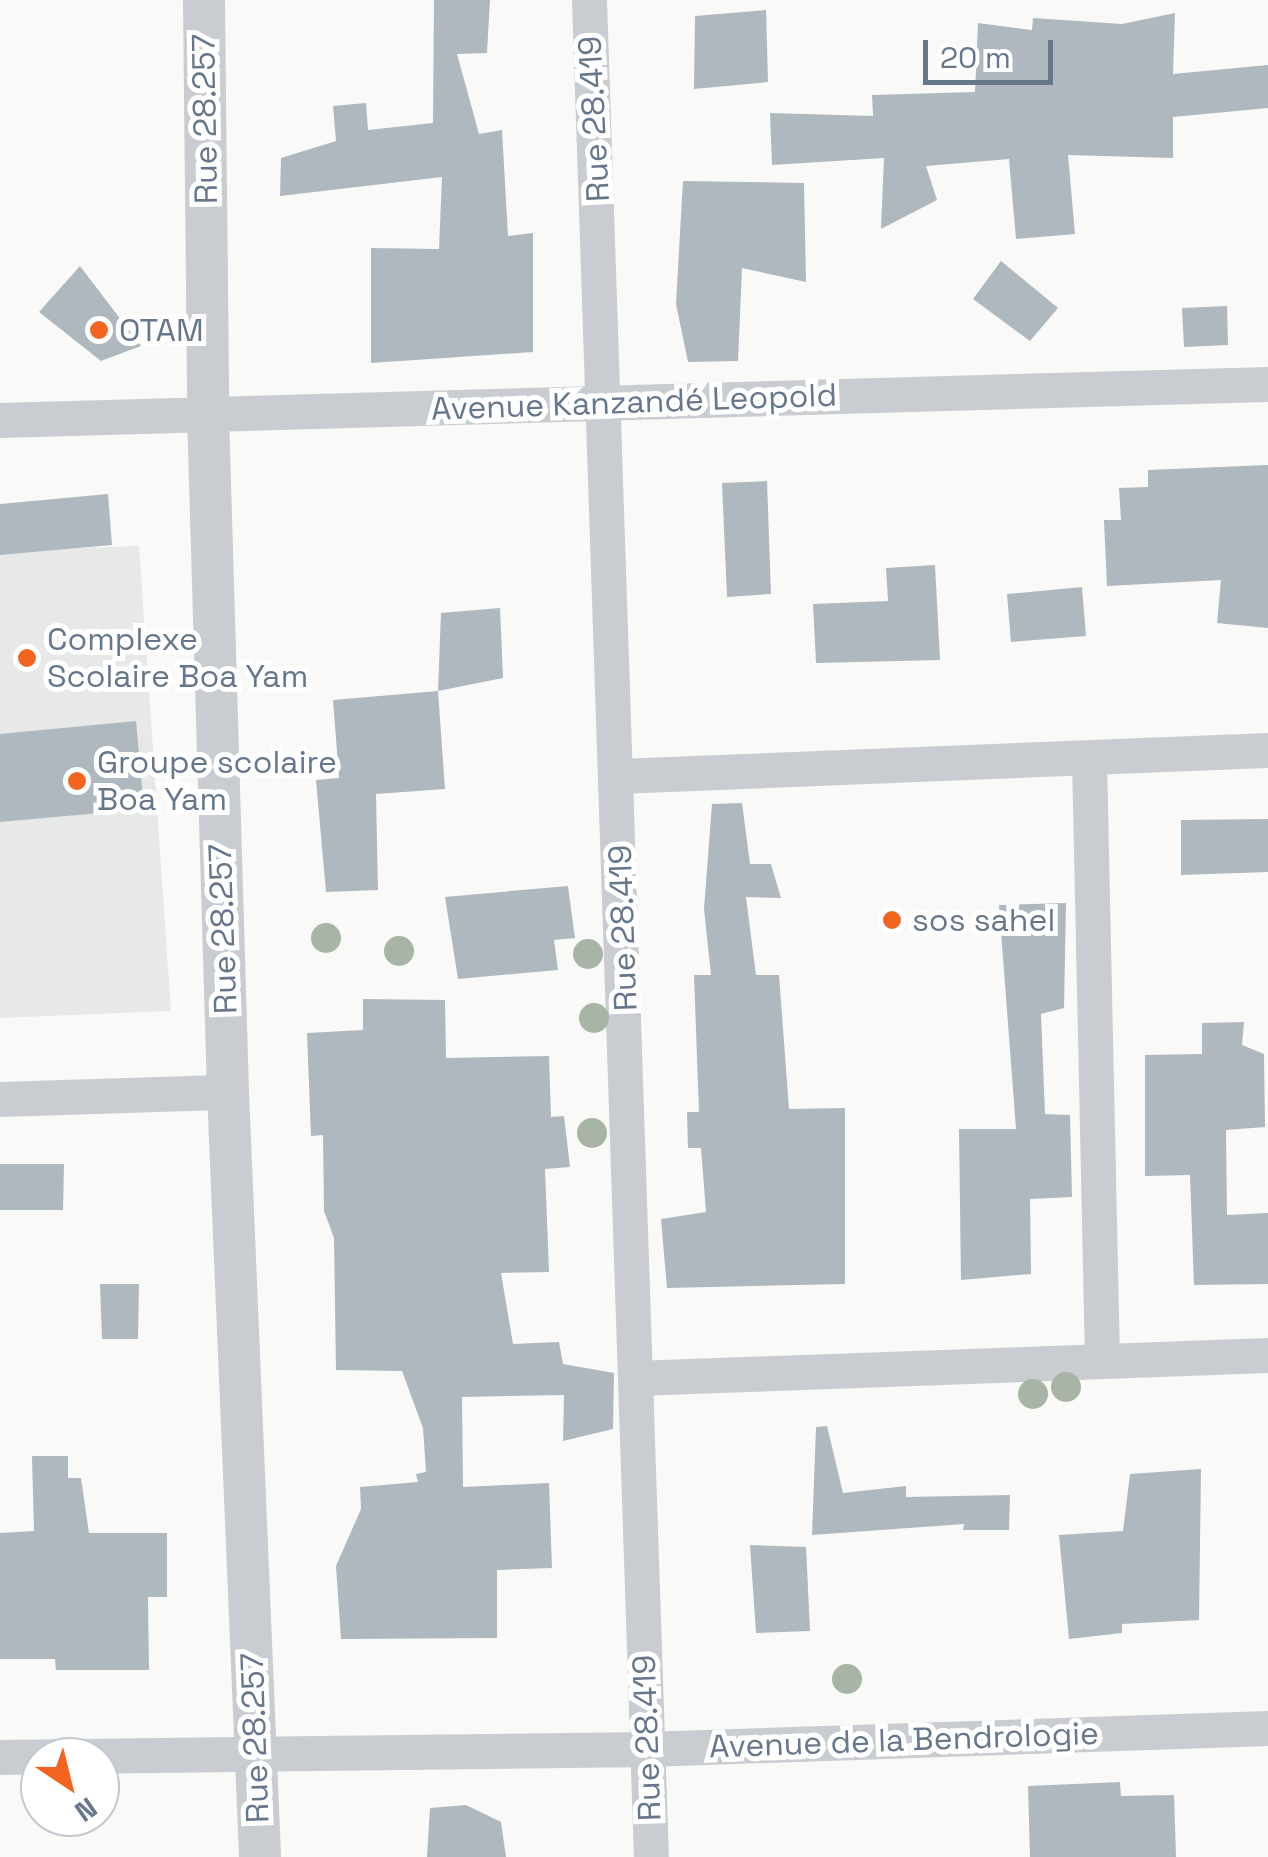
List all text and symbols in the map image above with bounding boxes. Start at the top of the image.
scale bar [928,20,1058,82]
street label: Rue 28.257 [184,33,226,205]
street label: Rue 28.419 [570,35,618,203]
text: 20 m [940,38,1011,77]
place label: OTAM [119,311,204,349]
marker: OTAM [88,319,110,341]
street label: Avenue Kanzandé Leopold [430,376,838,428]
place label: Complexe Scolaire Boa Yam [47,621,309,696]
marker: Complexe Scolaire Boa Yam [16,647,38,669]
place label: Groupe scolaire Boa Yam [97,744,337,819]
marker: Groupe scolaire Boa Yam [66,770,88,792]
street label: Rue 28.257 [201,843,245,1015]
street label: Rue 28.419 [601,844,645,1012]
place label: sos sahel [912,901,1055,939]
marker: sos sahel [881,909,903,931]
street label: Rue 28.257 [233,1652,277,1824]
street label: Rue 28.419 [625,1654,669,1822]
street label: Avenue de la Bendrologie [708,1714,1100,1766]
north arrow [20,1737,120,1837]
text: N [68,1790,104,1830]

